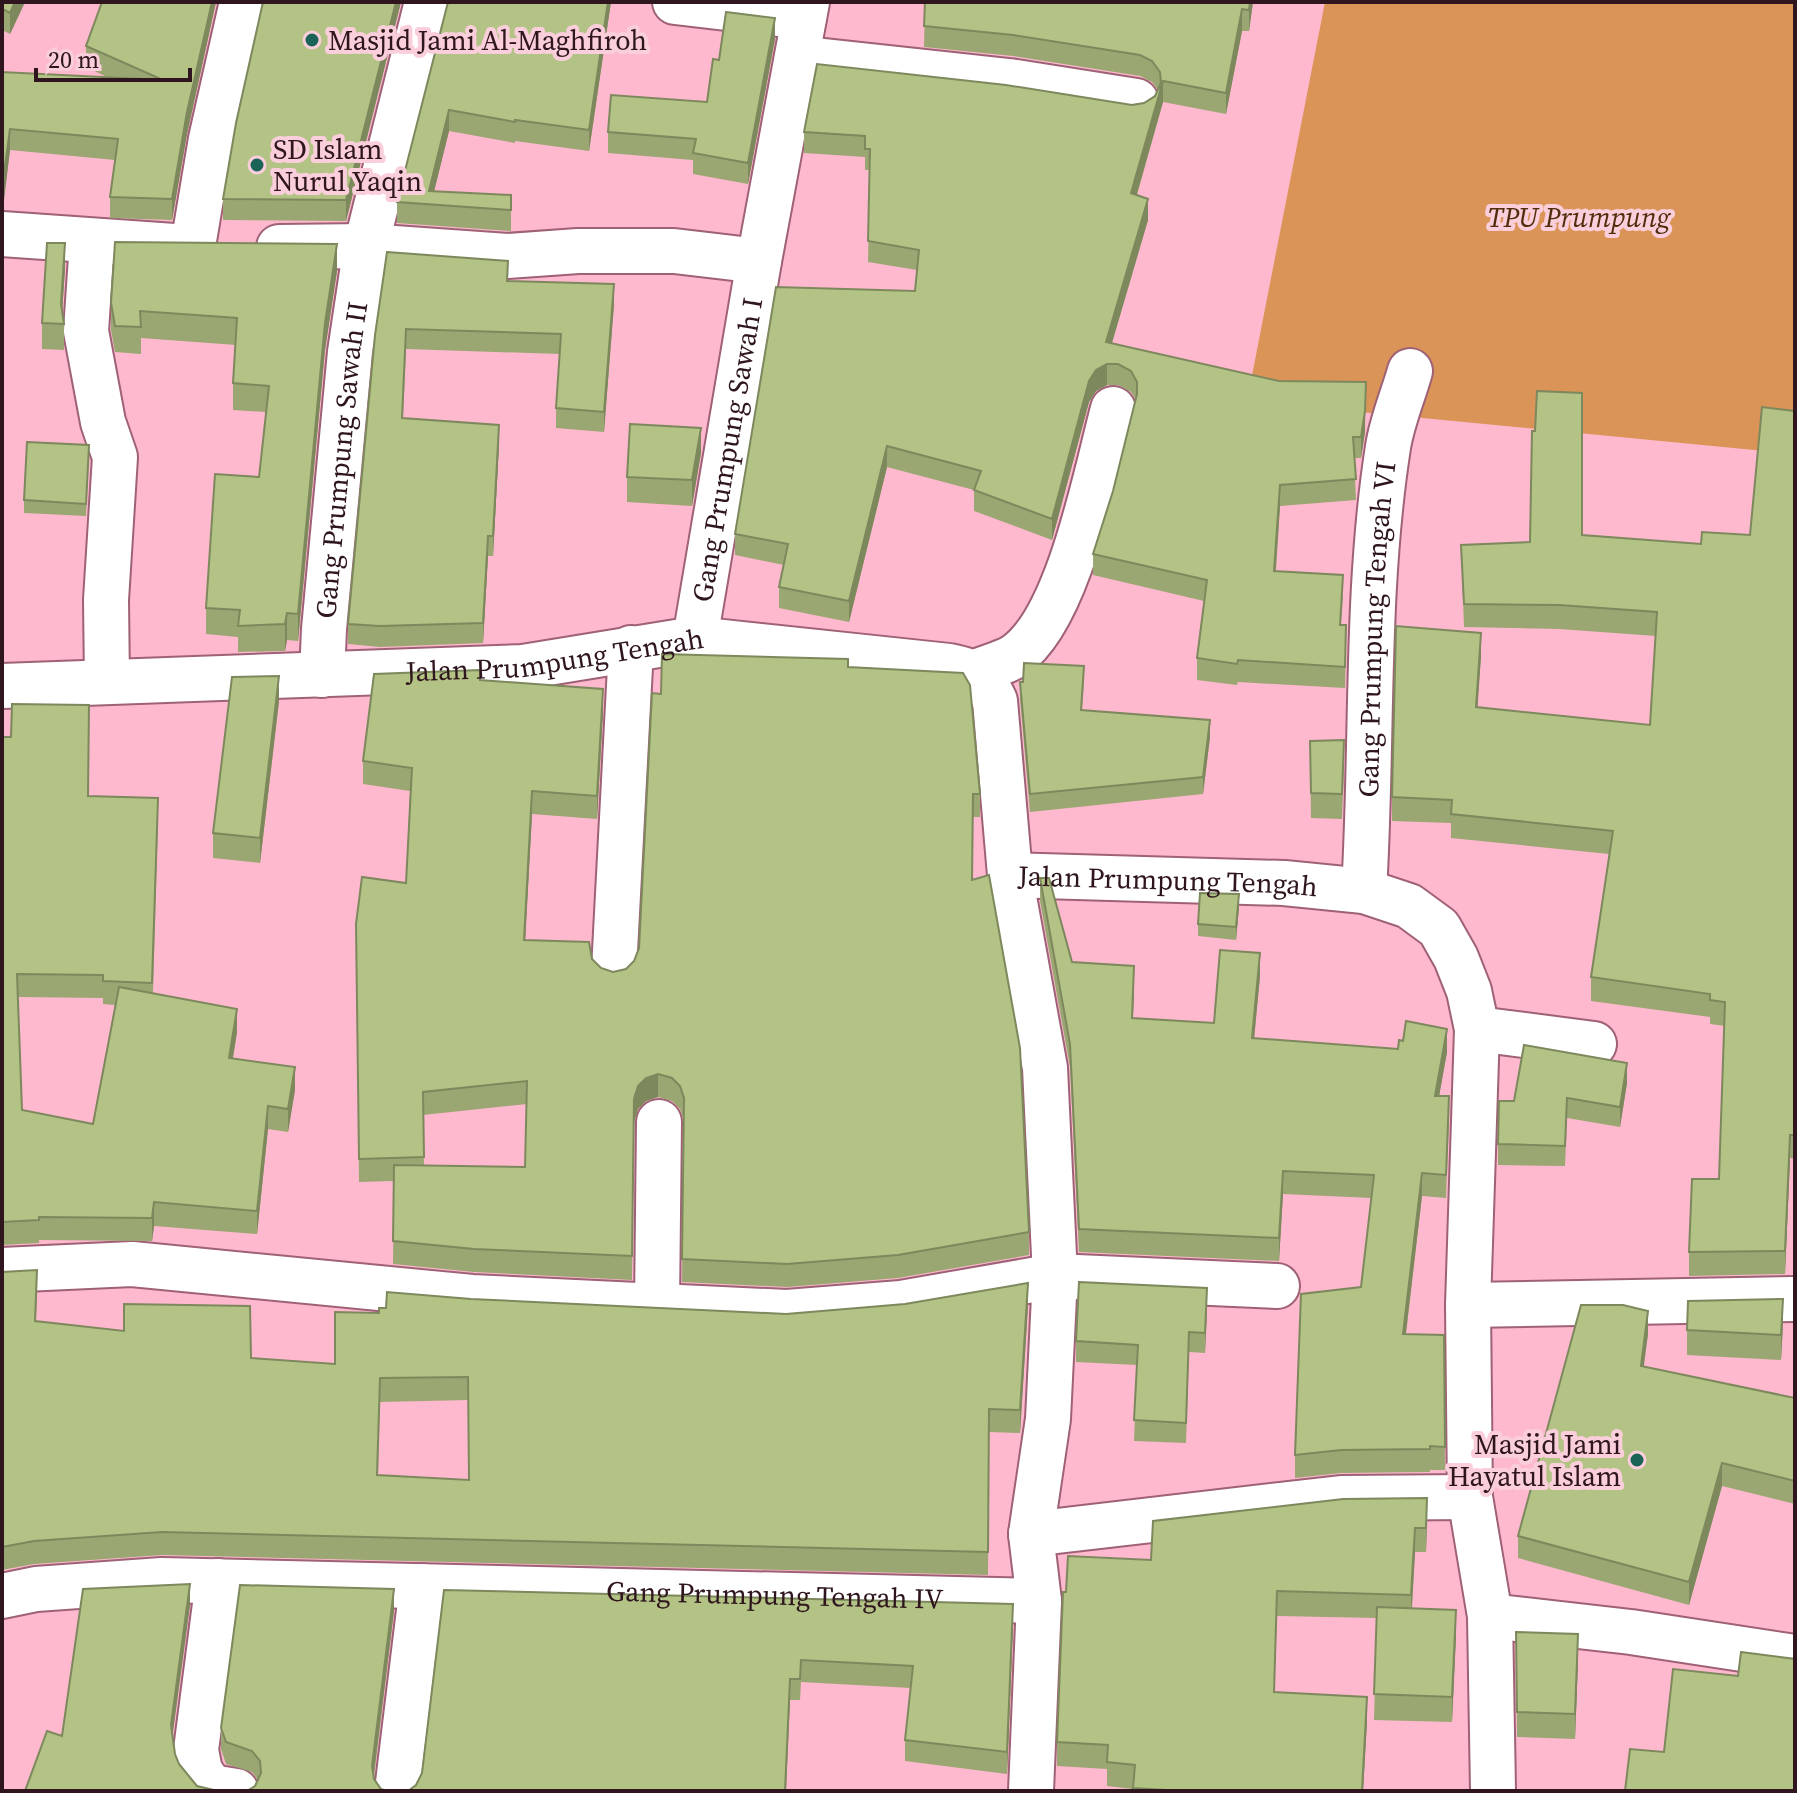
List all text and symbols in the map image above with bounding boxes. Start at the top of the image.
place label: Masjid Jami Al-Maghfiroh [328,21,647,59]
marker: Masjid Jami Al-Maghfiroh [303,31,321,49]
scale bar [36,32,190,82]
text: 20 m [48,43,99,76]
place label: SD Islam Nurul Yaqin [273,130,422,200]
marker: SD Islam Nurul Yaqin [248,156,266,174]
park label: TPU Prumpung [1488,198,1672,236]
street label: Gang Prumpung Sawah I [683,295,771,605]
street label: Gang Prumpung Sawah II [306,299,376,620]
street label: Gang Prumpung Tengah VI [1349,459,1405,798]
street label: Jalan Prumpung Tengah [404,619,706,690]
street label: Jalan Prumpung Tengah [1016,856,1320,905]
place label: Masjid Jami Hayatul Islam [1448,1425,1621,1495]
marker: Masjid Jami Hayatul Islam [1628,1451,1646,1469]
street label: Gang Prumpung Tengah IV [606,1572,944,1618]

